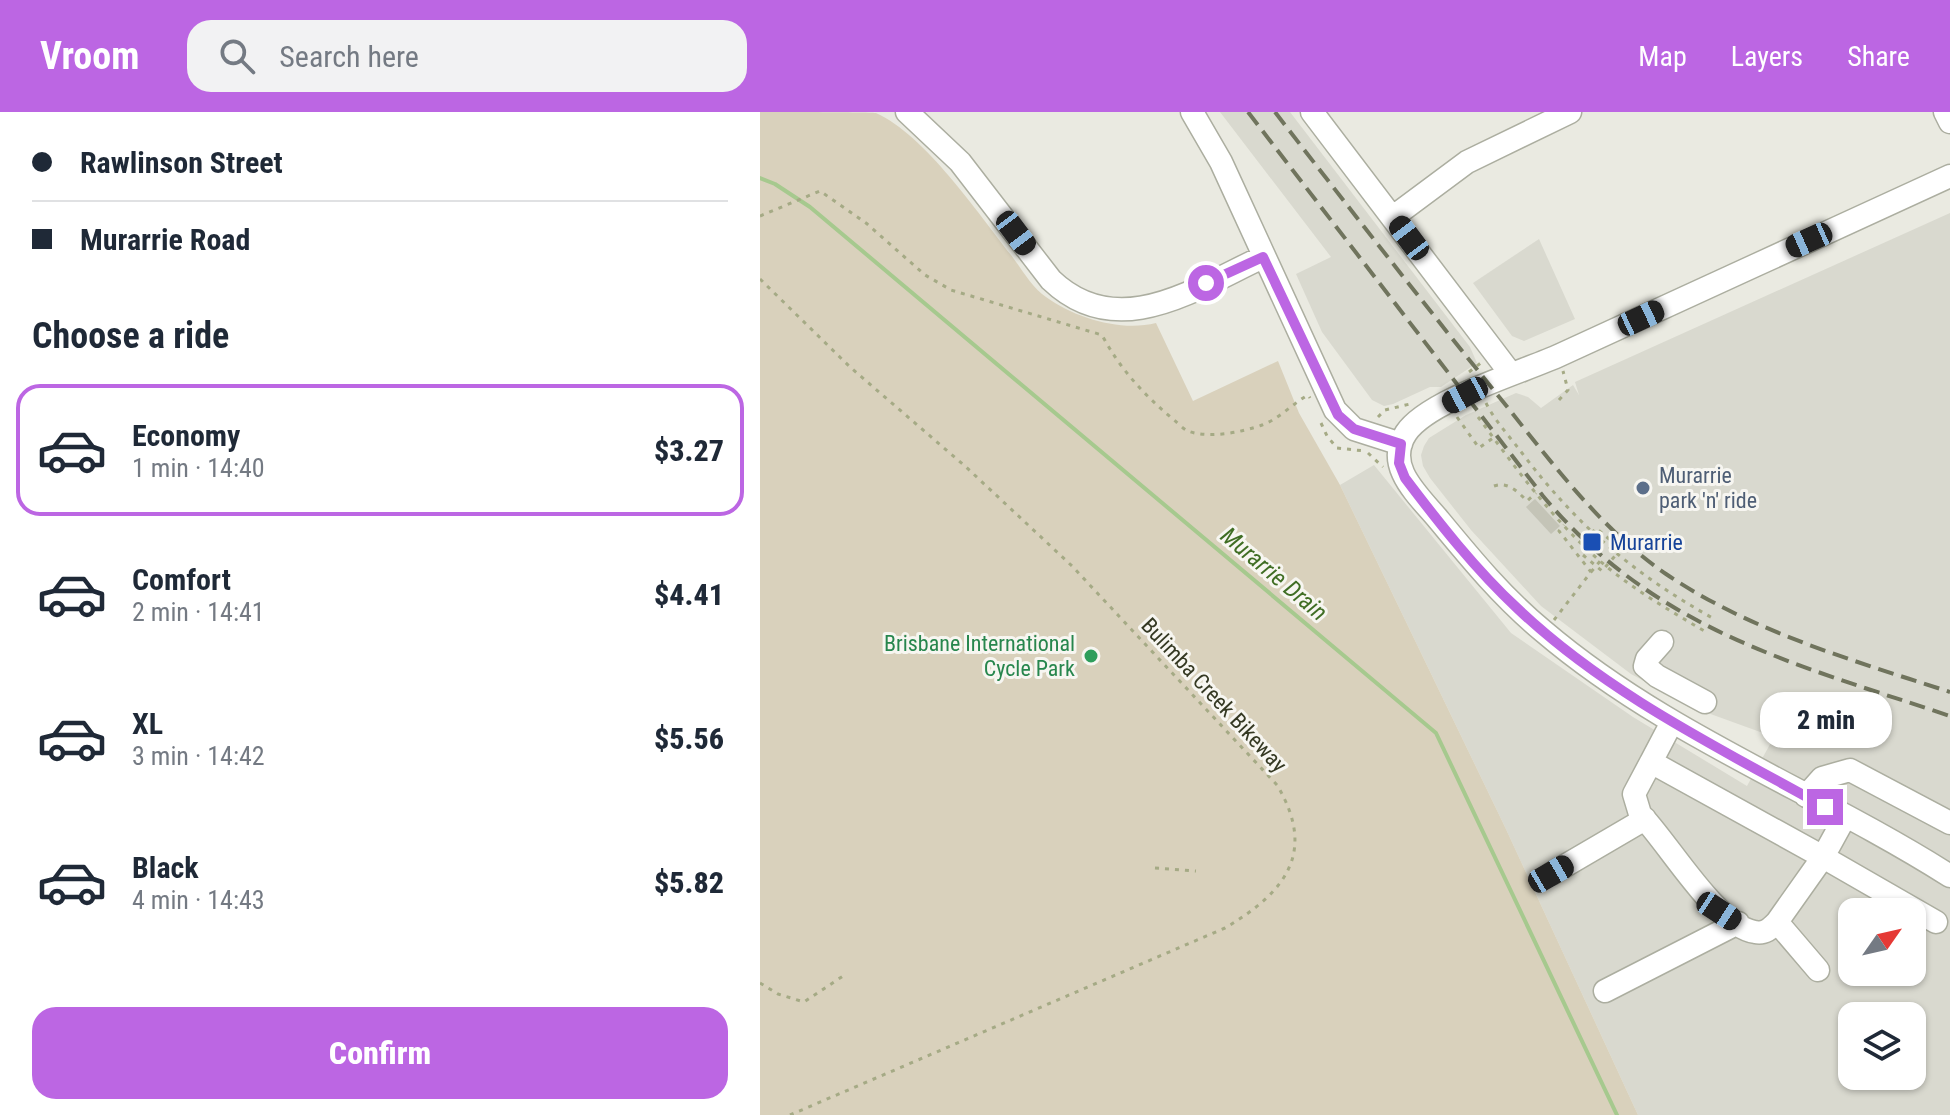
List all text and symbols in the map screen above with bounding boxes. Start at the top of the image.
search box [187,20,747,92]
text: Vroom [40,34,139,78]
icon: search [215,34,259,78]
text: Search here [279,39,419,74]
text: Map [1638,40,1687,73]
text: Layers [1731,40,1803,73]
text: Share [1847,40,1910,73]
text: Rawlinson Street [80,145,283,180]
car [992,207,1040,259]
car [1385,212,1433,264]
car [1782,219,1836,261]
text: Murarrie Road [80,222,250,257]
route start [1188,265,1224,301]
car [1614,297,1668,339]
text: Choose a ride [32,315,229,357]
car [1438,373,1492,417]
icon: car [36,414,108,486]
text: Economy [132,418,240,453]
text: $3.27 [654,433,724,468]
text: 1 min · 14:40 [132,453,265,483]
place label: Murarrie park 'n' ride [1659,463,1757,513]
marker: Murarrie park 'n' ride [1634,479,1652,497]
water label: Murarrie Drain [1215,521,1333,627]
place label: Murarrie [1610,530,1683,555]
marker: Murarrie [1581,531,1603,553]
icon: car [36,558,108,630]
text: Comfort [132,562,231,597]
text: $4.41 [654,577,724,612]
text: 2 min · 14:41 [132,597,265,627]
street label: Bulimba Creek Bikeway [1136,613,1292,777]
place label: Brisbane International Cycle Park [884,631,1075,681]
marker: Brisbane International Cycle Park [1082,647,1100,665]
callout: 2 min [1759,691,1891,747]
icon: car [36,702,108,774]
text: 2 min [1797,705,1855,735]
text: XL [132,706,163,741]
text: $5.56 [654,721,724,756]
text: 3 min · 14:42 [132,741,265,771]
route end [1807,789,1843,825]
icon: car [36,846,108,918]
text: Black [132,850,199,885]
car [1524,852,1578,896]
text: $5.82 [654,865,724,900]
text: 4 min · 14:43 [132,885,265,915]
car [1692,888,1746,934]
north arrow [1838,898,1926,986]
map controls [1838,898,1926,1090]
button: layers [1838,1002,1926,1090]
button: Confirm [32,1007,728,1099]

